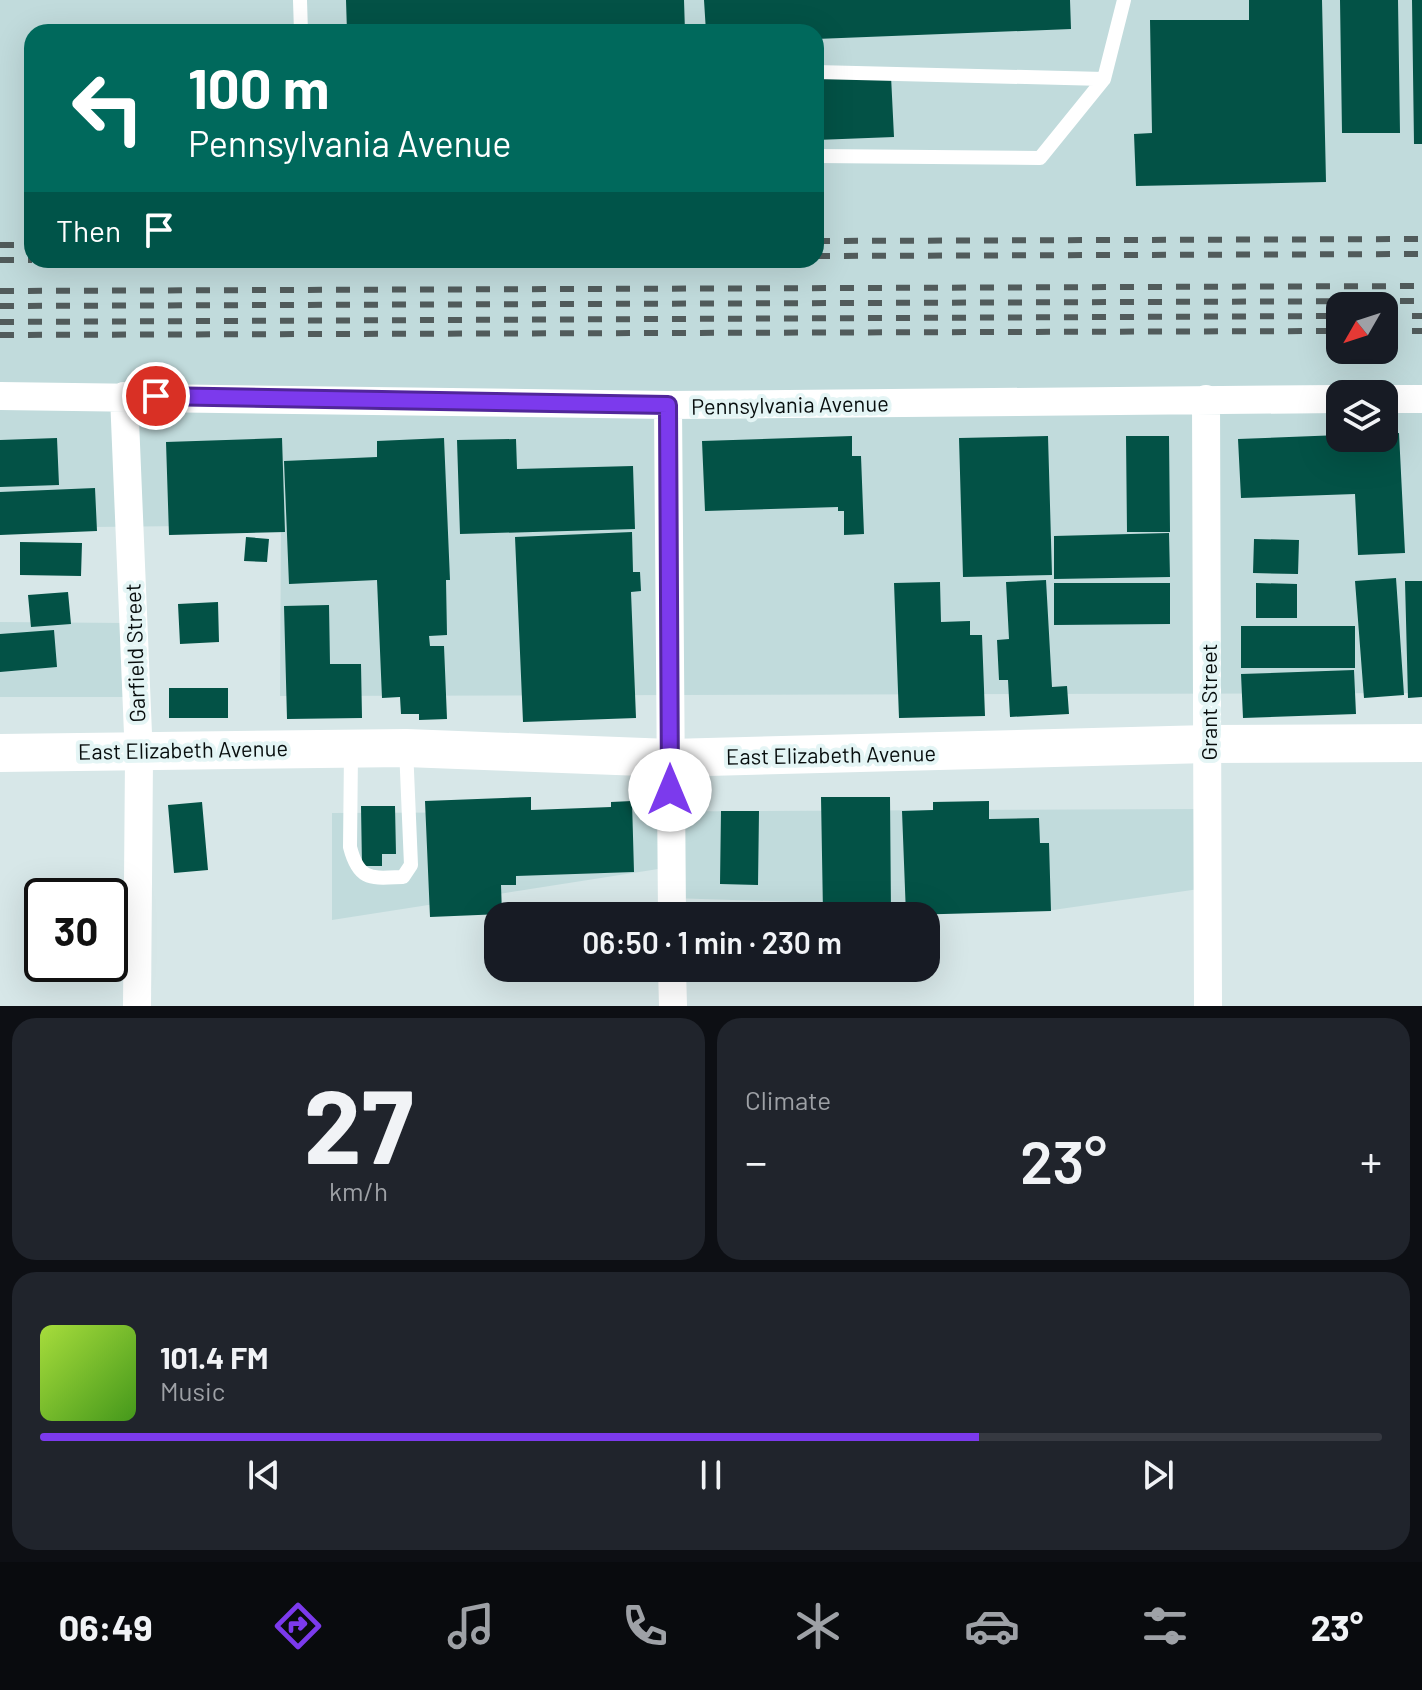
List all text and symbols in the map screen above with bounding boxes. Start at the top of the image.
text: 100 m [188,53,330,120]
icon: left [56,56,160,160]
text: Pennsylvania Avenue [188,121,511,164]
icon: arrive [137,208,181,252]
text: Then [56,212,121,248]
north arrow [1326,292,1398,364]
map controls [1326,292,1398,452]
pin [122,362,190,430]
icon: arrive [134,374,178,418]
button: layers [1326,380,1398,452]
street label: Pennsylvania Avenue [691,389,889,419]
street label: Garfield Street [119,583,149,723]
street label: Grant Street [1195,643,1221,761]
street label: East Elizabeth Avenue [78,734,288,764]
street label: East Elizabeth Avenue [726,739,936,769]
position arrow [628,748,712,832]
speed limit sign: 30 [24,878,128,982]
text: 06:50 · 1 min · 230 m [582,924,842,960]
text: 27 [304,1060,413,1185]
text: Climate [745,1084,831,1115]
text: 23° [1020,1124,1107,1196]
text: − [745,1134,767,1187]
text: + [1360,1134,1382,1187]
text: km/h [329,1175,388,1206]
text: 101.4 FM [160,1339,269,1375]
text: Music [160,1375,225,1406]
icon: previous [242,1453,286,1497]
icon: pause [689,1453,733,1497]
icon: next [1136,1453,1180,1497]
icon: directions [270,1598,326,1654]
icon: music [443,1598,499,1654]
icon: phone [617,1598,673,1654]
icon: climate [790,1598,846,1654]
icon: car [964,1598,1020,1654]
icon: filters [1137,1598,1193,1654]
text: 06:49 [59,1605,153,1648]
text: 23° [1311,1605,1363,1648]

